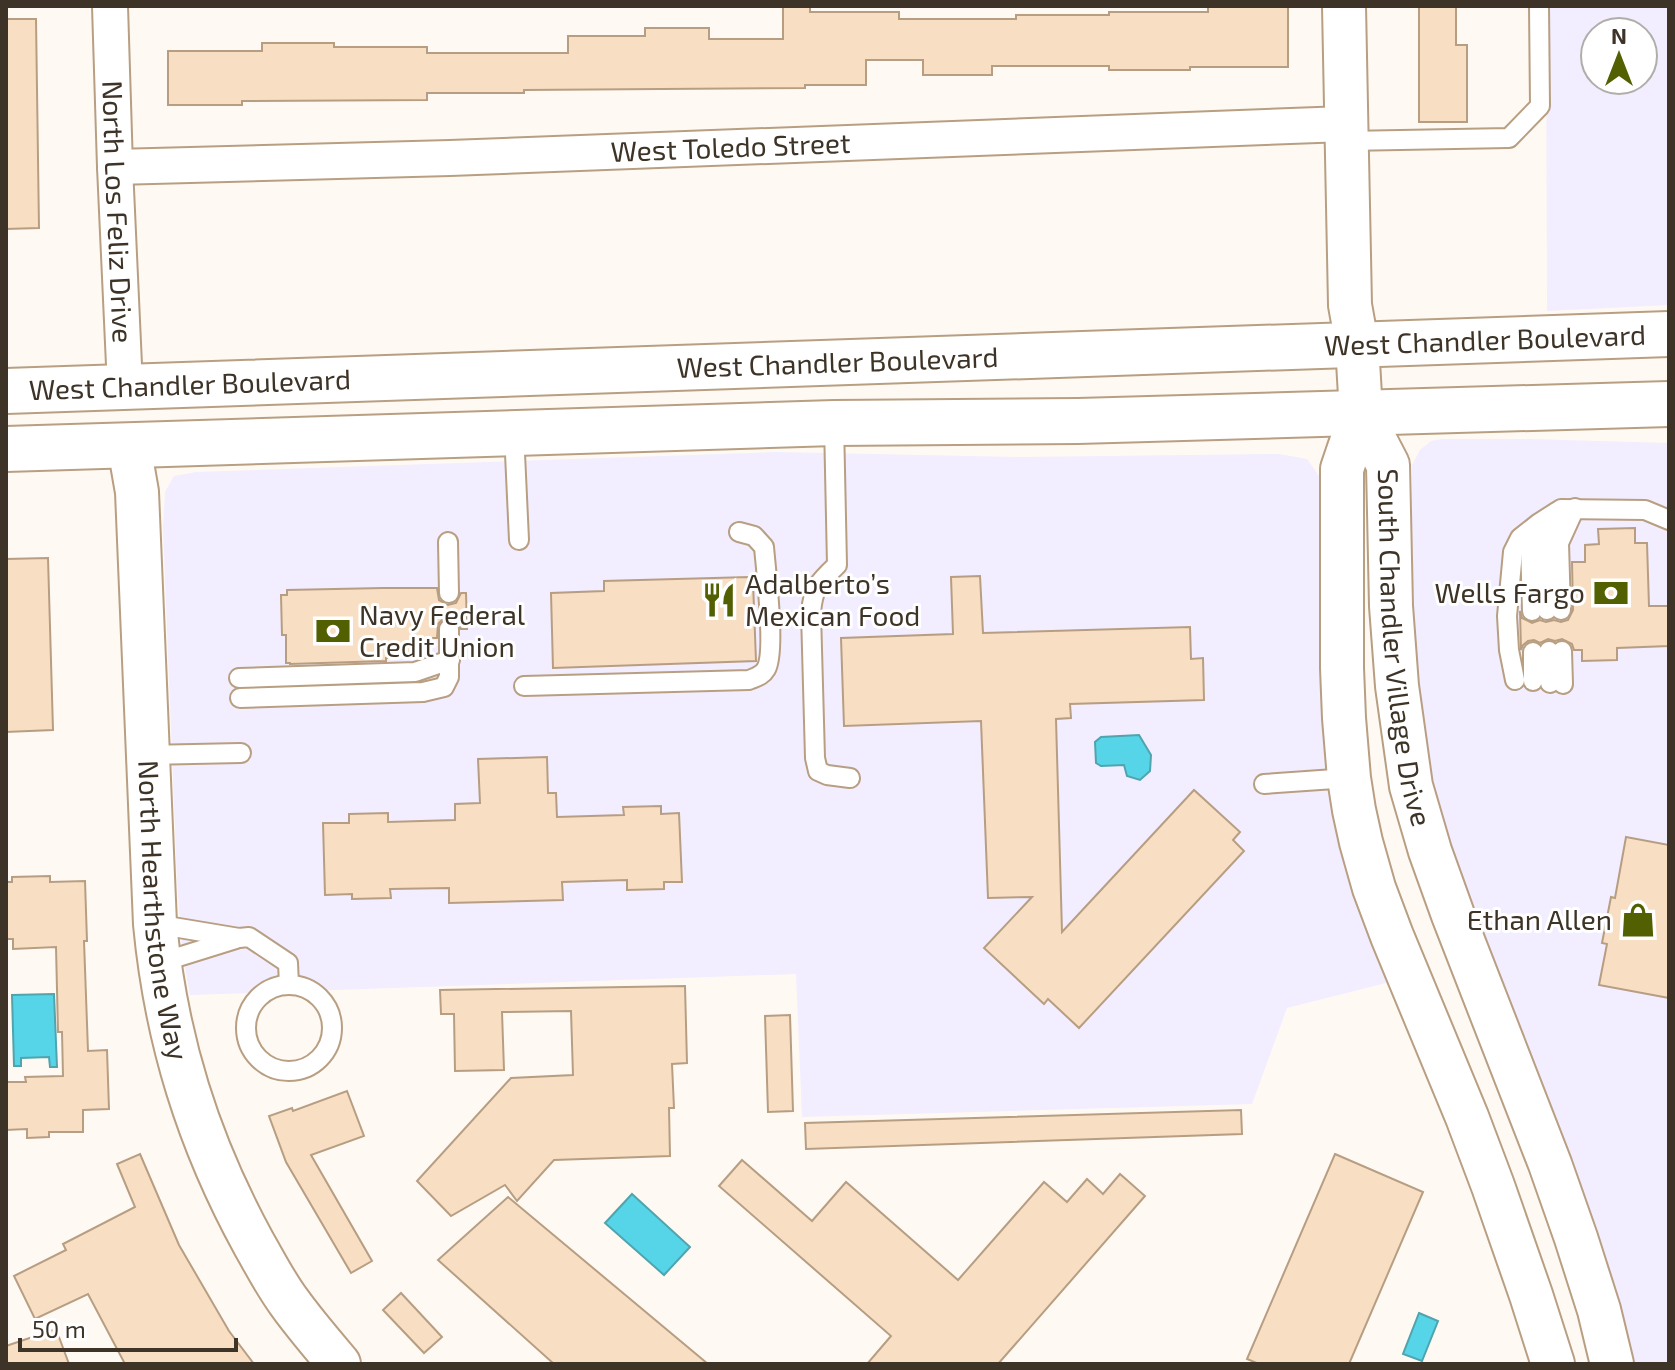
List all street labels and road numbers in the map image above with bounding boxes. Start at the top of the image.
street label: North Los Feliz Drive [96,80,141,344]
street label: West Toledo Street [610,125,851,168]
street label: West Chandler Boulevard [1324,317,1647,362]
street label: West Chandler Boulevard [676,339,999,384]
street label: West Chandler Boulevard [28,361,351,406]
street label: South Chandler Village Drive [1372,468,1440,830]
street label: North Hearthstone Way [132,759,197,1064]

